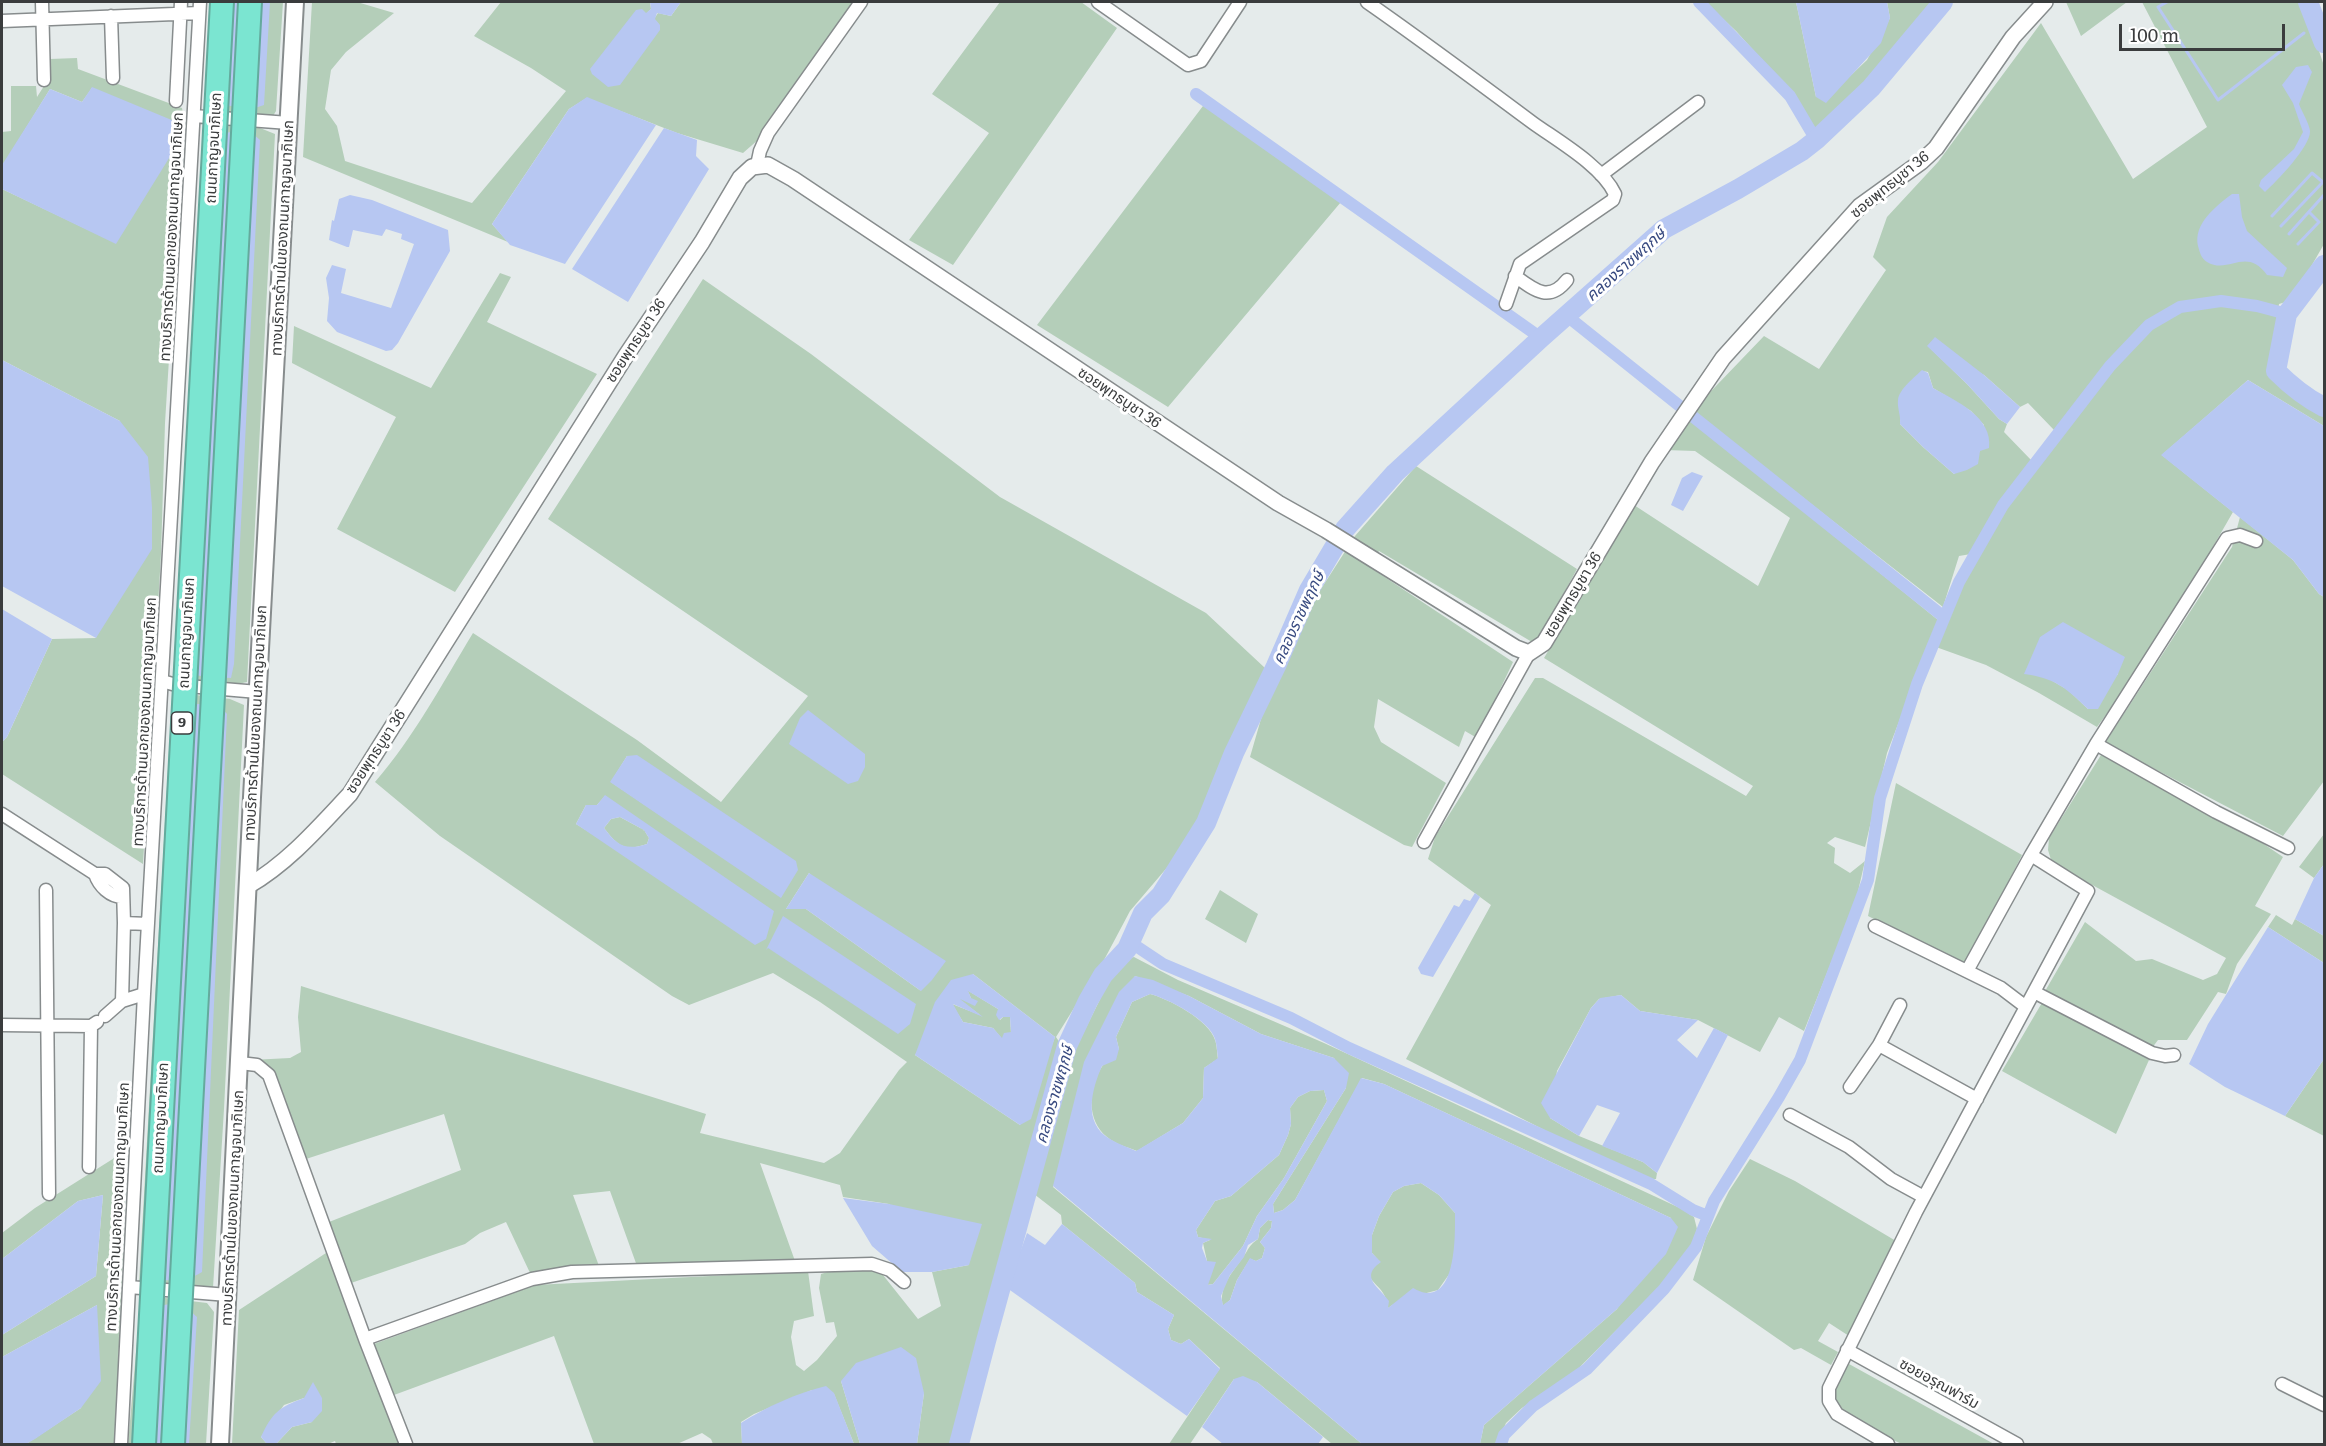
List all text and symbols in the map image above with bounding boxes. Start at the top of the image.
scale bar [2122,12,2288,50]
text: 100 m [2130,21,2179,48]
street label: ถนนกาญจนาภิเษก [202,92,226,204]
street label: ทางบริการด้านนอกของถนนกาญจนาภิเษก [156,112,188,362]
street label: ทางบริการด้านในของถนนกาญจนาภิเษก [268,120,298,356]
street label: ซอยพุทธบูชา 36 [1847,148,1933,222]
water label: คลองราชพฤกษ์ [1582,224,1670,306]
street label: ซอยพุทธบูชา 36 [602,296,670,386]
street label: ซอยพุทธบูชา 36 [1074,364,1164,432]
street label: ซอยพุทธบูชา 36 [1541,549,1605,641]
water label: คลองราชพฤกษ์ [1269,568,1329,668]
street label: ถนนกาญจนาภิเษก [175,577,199,689]
street label: ทางบริการด้านนอกของถนนกาญจนาภิเษก [129,597,161,847]
street label: ทางบริการด้านในของถนนกาญจนาภิเษก [241,605,271,841]
street label: ซอยพุทธบูชา 36 [342,707,410,797]
road number: 9 [172,712,192,734]
water label: คลองราชพฤกษ์ [1032,1044,1078,1146]
street label: ถนนกาญจนาภิเษก [149,1062,173,1174]
street label: ทางบริการด้านนอกของถนนกาญจนาภิเษก [102,1082,134,1332]
street label: ทางบริการด้านในของถนนกาญจนาภิเษก [218,1090,248,1326]
street label: ซอยอรุณฟาร์ม [1896,1355,1982,1413]

